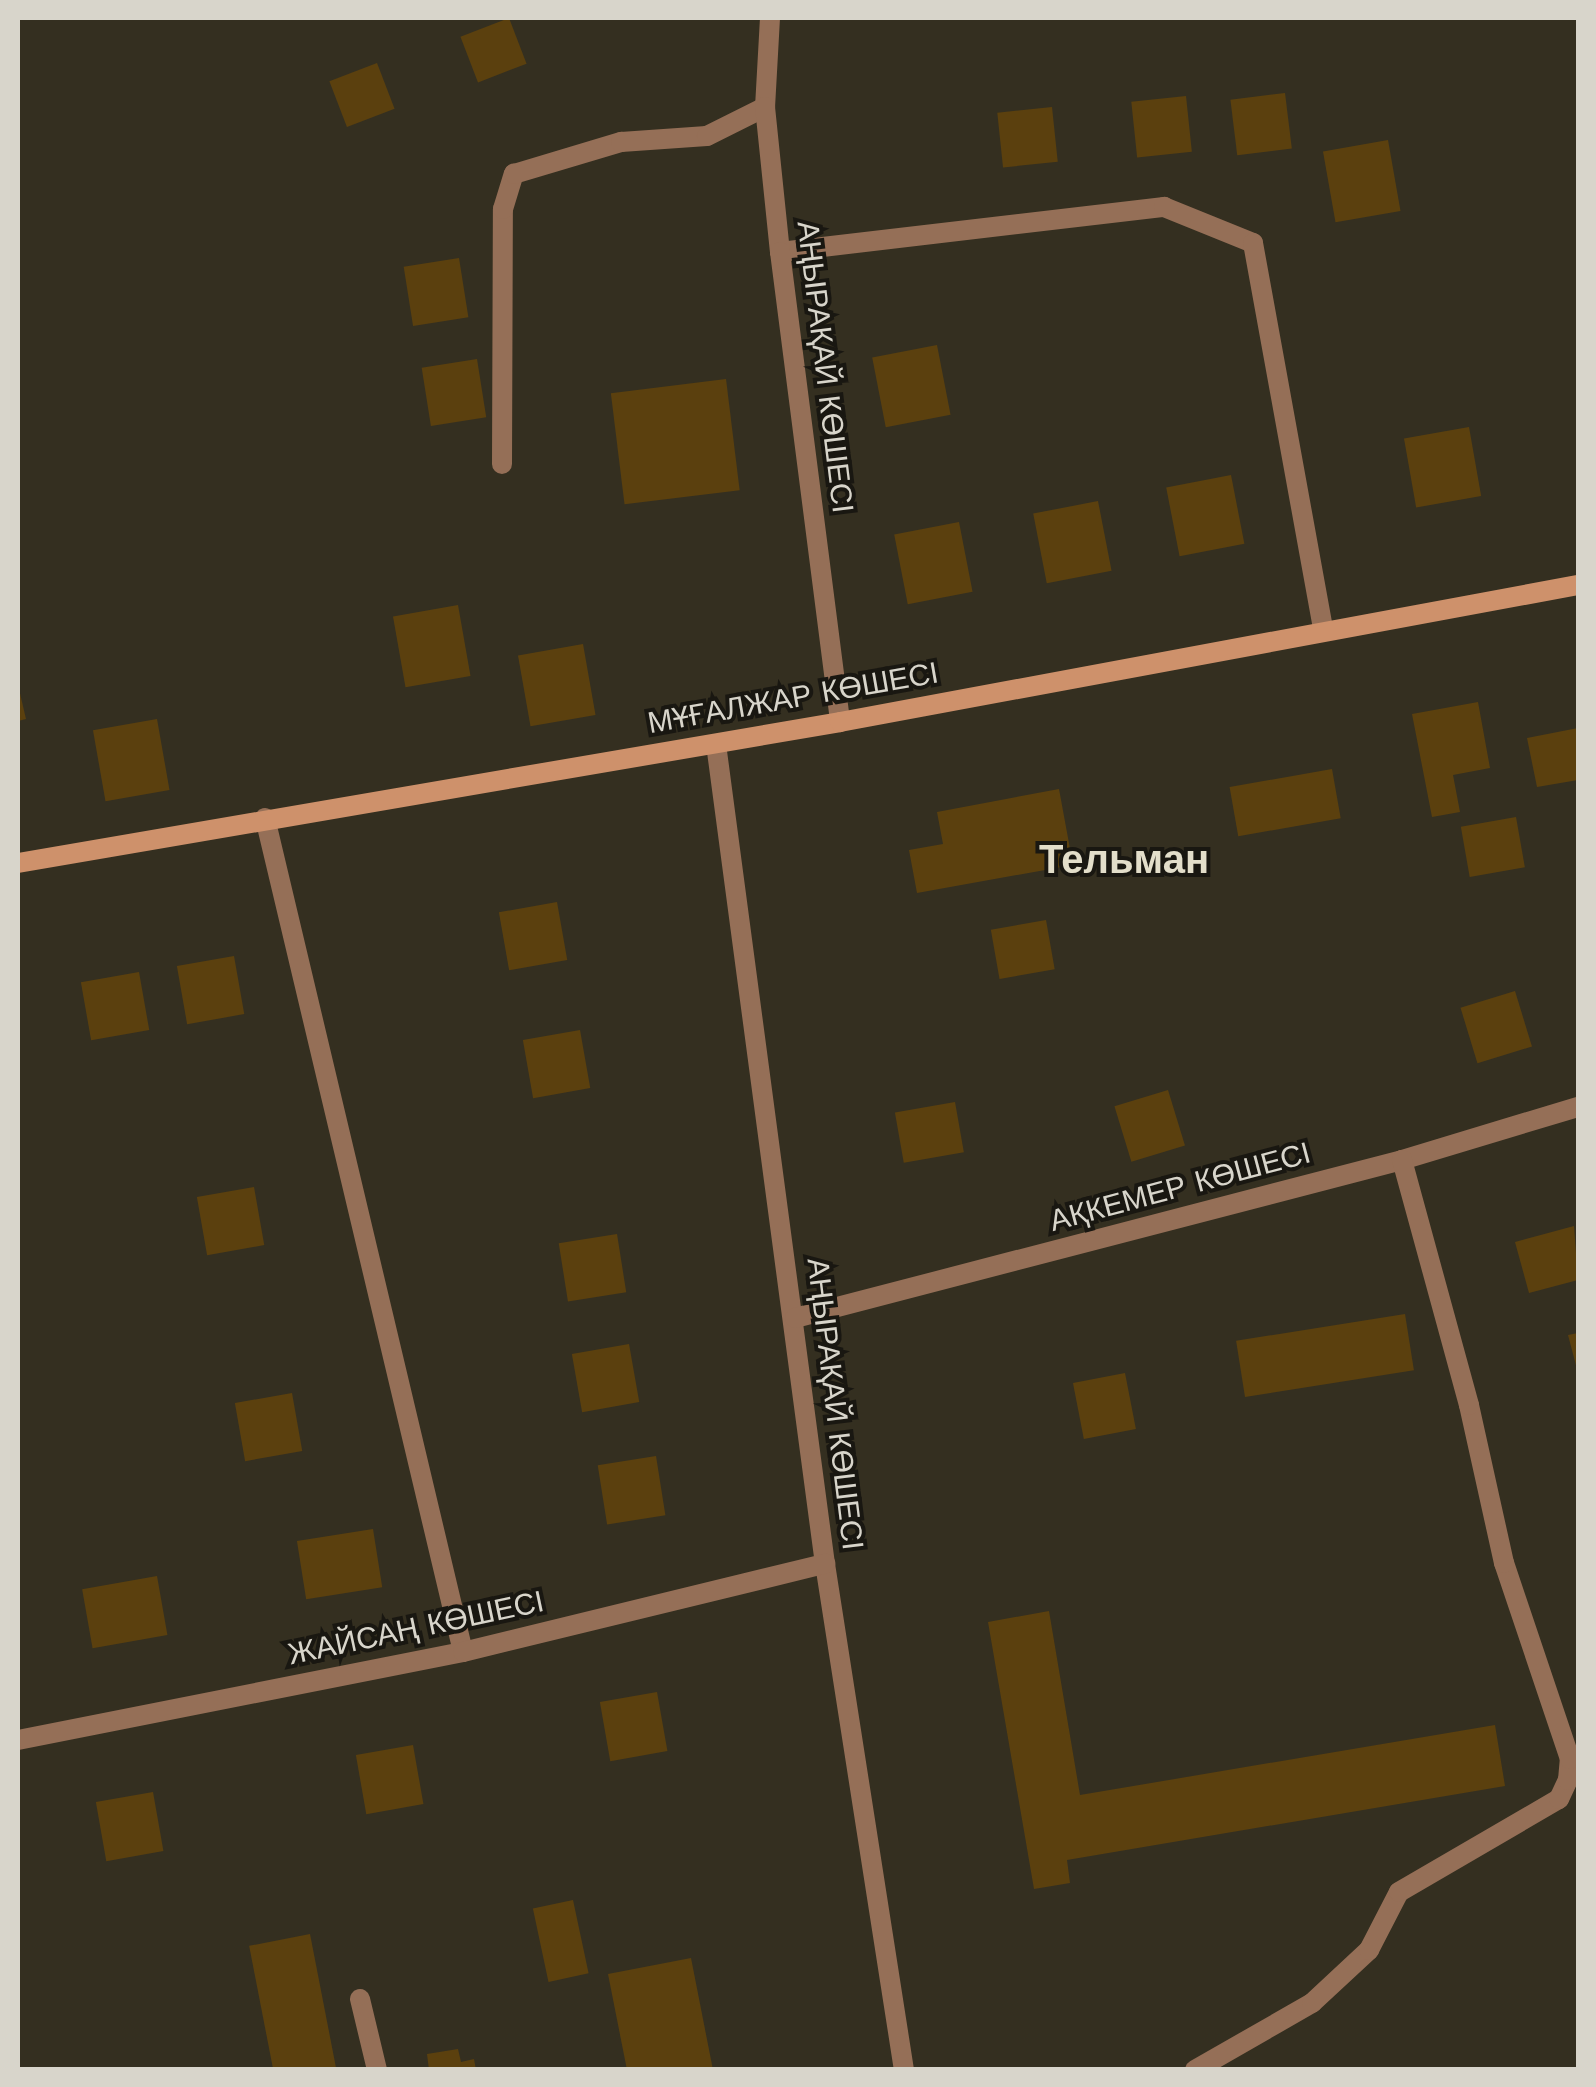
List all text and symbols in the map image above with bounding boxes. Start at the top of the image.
street label: АҢЫРАҚАЙ КӨШЕСІ [789,219,861,515]
street label: МҰҒАЛЖАР КӨШЕСІ [645,655,941,741]
district label: Тельман [1039,836,1209,884]
street label: АҚКЕМЕР КӨШЕСІ [1046,1135,1314,1239]
street label: АҢЫРАҚАЙ КӨШЕСІ [799,1256,871,1552]
street label: ЖАЙСАҢ КӨШЕСІ [285,1583,547,1673]

